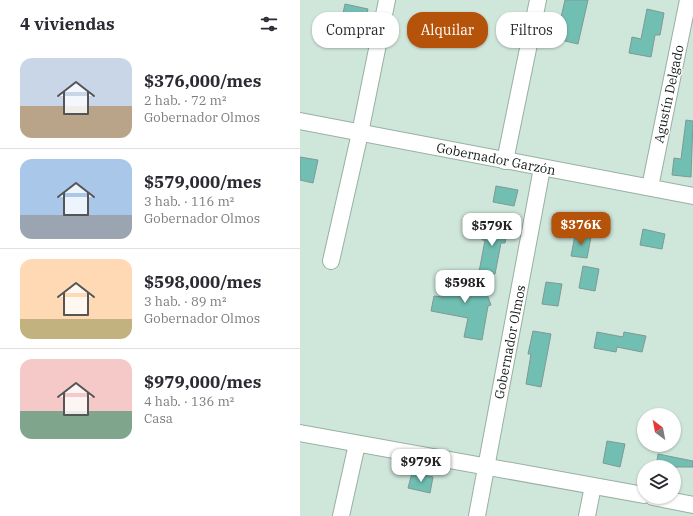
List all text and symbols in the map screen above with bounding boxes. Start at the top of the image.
chip: Comprar [312,12,399,48]
chip: Alquilar [407,12,488,48]
chip: Filtros [496,12,567,48]
text: 4 viviendas [20,13,115,35]
icon: filters [258,13,280,35]
street label: Agustín Delgado [650,43,688,145]
text: $376,000/mes [144,70,261,92]
icon: home [52,74,100,122]
text: 2 hab. · 72 m² [144,92,227,109]
text: Gobernador Olmos [144,109,260,126]
street label: Gobernador Garzón [435,139,557,179]
text: $579,000/mes [144,171,261,193]
icon: home [52,175,100,223]
text: 3 hab. · 116 m² [144,193,234,210]
text: Gobernador Olmos [144,210,260,227]
pin: $376K [553,212,609,246]
pin: $579K [464,213,520,247]
text: $376K [560,216,602,233]
text: $579K [471,217,513,234]
pin: $598K [437,270,493,304]
text: $598,000/mes [144,271,261,293]
text: $598K [444,274,486,291]
icon: home [52,275,100,323]
street label: Gobernador Olmos [491,283,529,401]
text: 3 hab. · 89 m² [144,293,227,310]
text: Gobernador Olmos [144,310,260,327]
text: $979,000/mes [144,371,261,393]
icon: home [52,375,100,423]
text: 4 hab. · 136 m² [144,393,234,410]
north arrow [637,408,681,452]
map controls [637,408,681,504]
text: Casa [144,410,173,427]
pin: $979K [393,449,449,483]
text: $979K [400,453,442,470]
button: layers [637,460,681,504]

